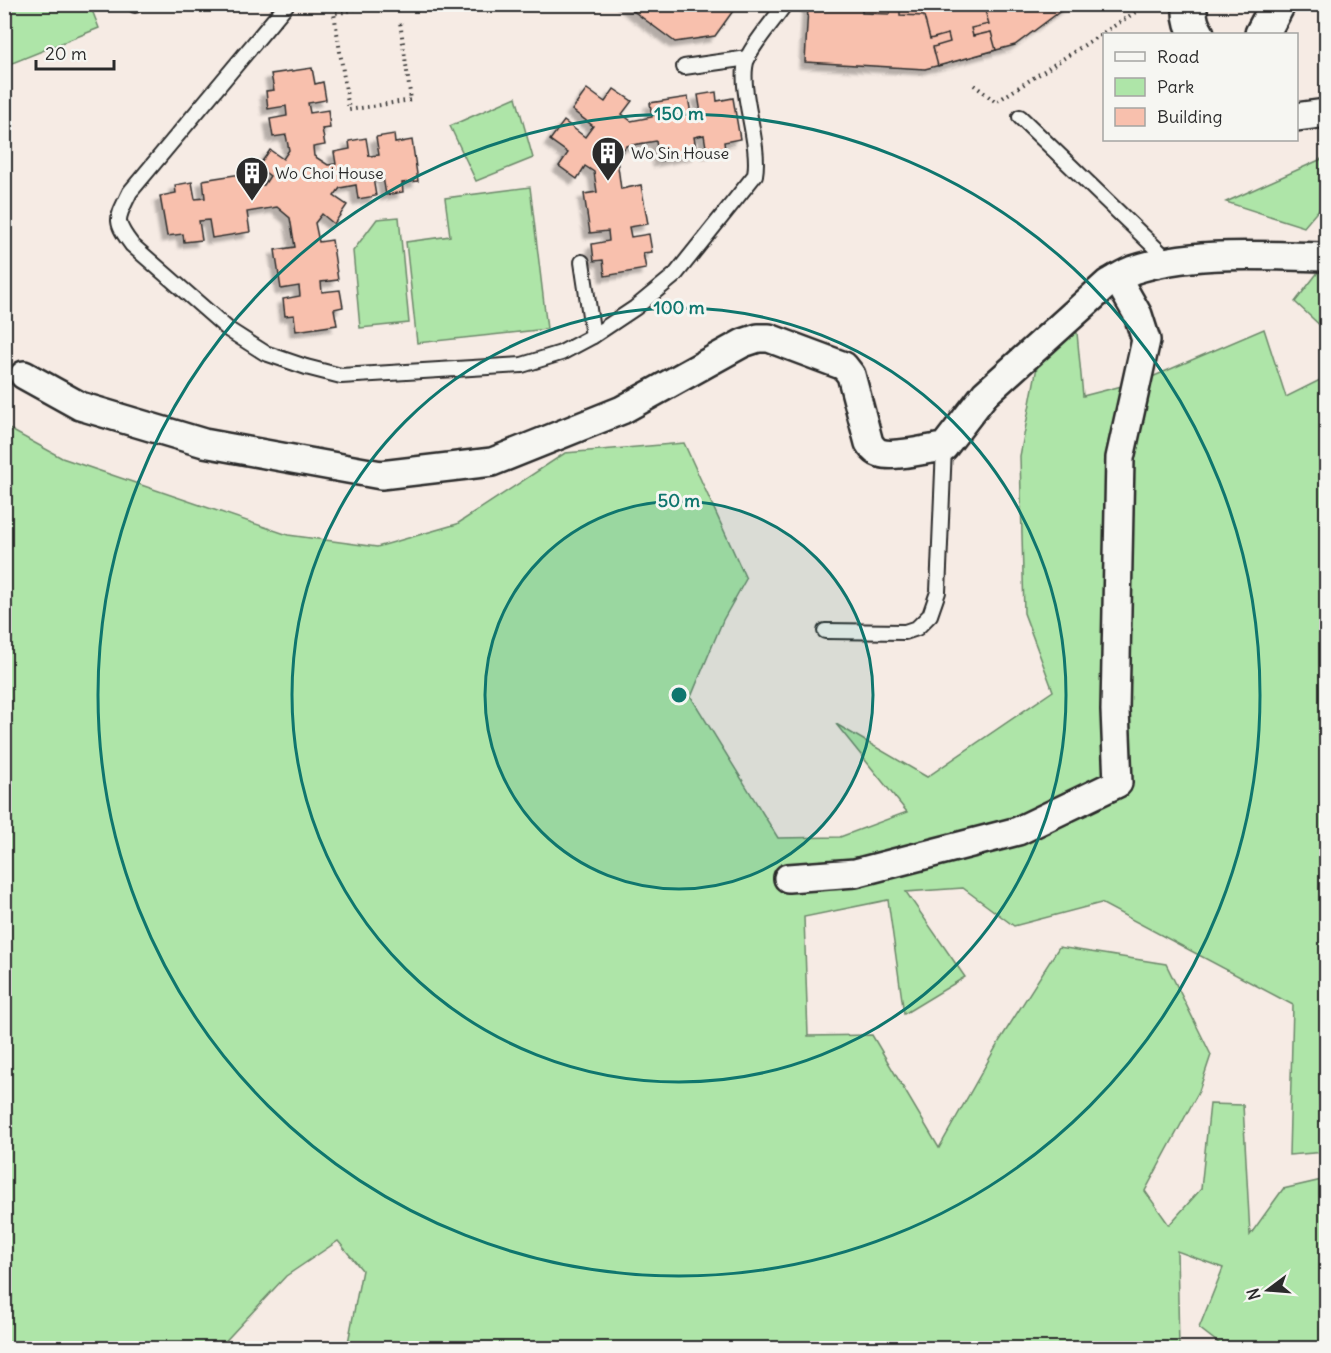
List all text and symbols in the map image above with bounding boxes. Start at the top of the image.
scale bar [36,33,114,71]
legend [1103,33,1298,141]
text: 20 m [45,42,87,65]
text: Road [1157,45,1200,68]
text: Park [1157,75,1194,98]
text: 150 m [654,102,704,125]
text: Building [1157,105,1222,128]
building icon: Wo Sin House [590,135,626,182]
place label: Wo Sin House [631,143,729,163]
building icon: Wo Choi House [234,155,270,202]
place label: Wo Choi House [275,163,384,183]
text: 100 m [654,296,705,319]
text: 50 m [658,489,700,512]
centre of rings [669,685,689,705]
north arrow [1238,1260,1298,1320]
text: N [1242,1286,1265,1302]

